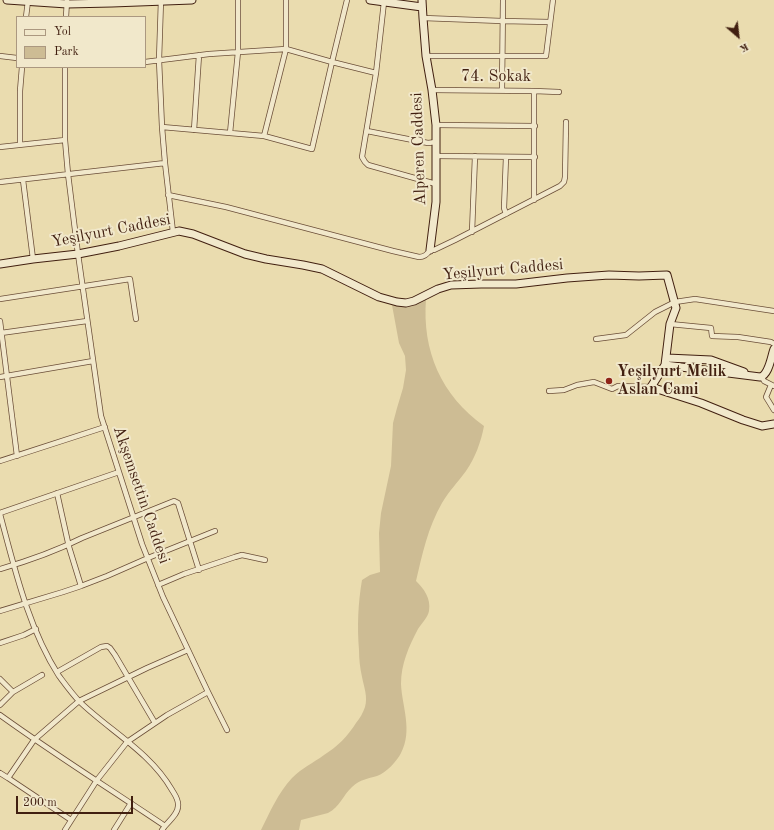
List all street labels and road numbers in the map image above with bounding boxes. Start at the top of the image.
street label: 74. Sokak [461,67,531,87]
street label: Alperen Caddesi [407,92,431,206]
street label: Yeşilyurt Caddesi [50,210,172,252]
street label: Yeşilyurt Caddesi [442,255,564,285]
street label: Akşemsettin Caddesi [108,424,174,566]

